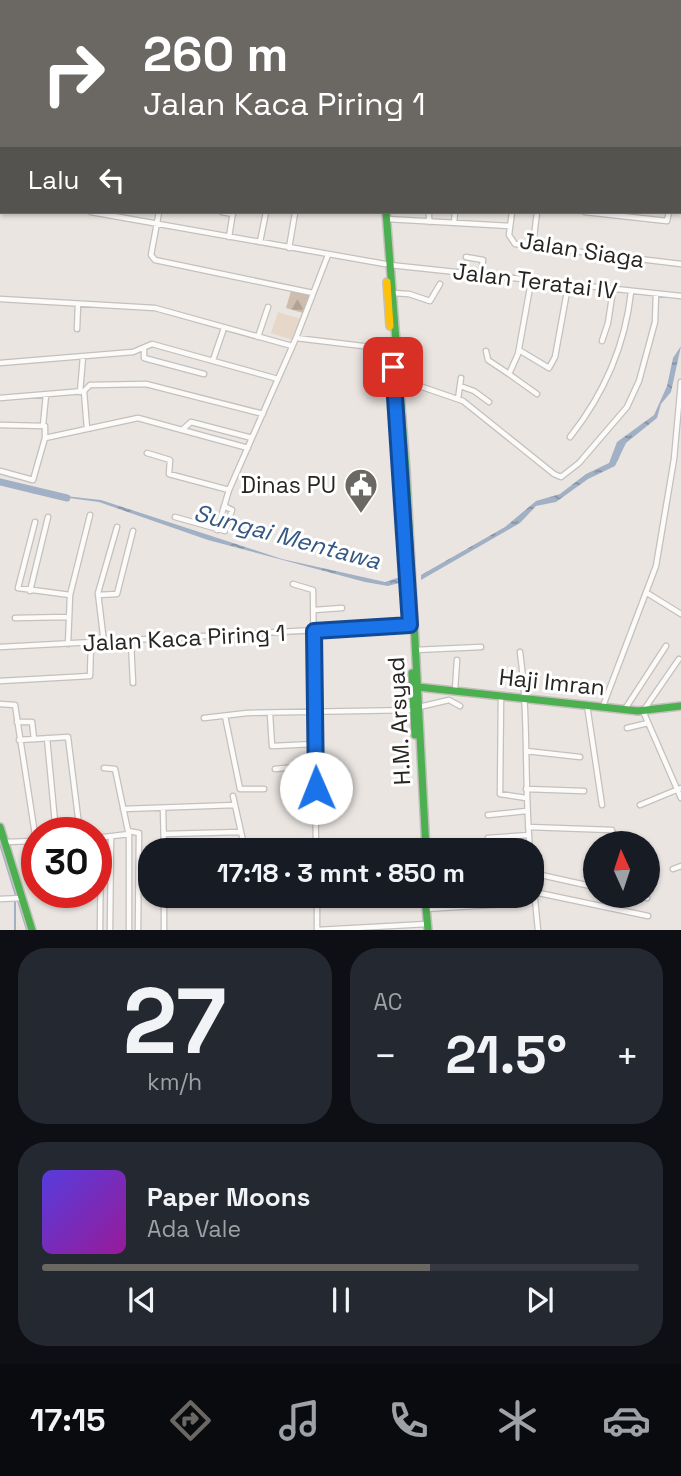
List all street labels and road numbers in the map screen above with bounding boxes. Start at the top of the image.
street label: Jalan Siaga [518,225,646,275]
street label: Jalan Teratai IV [451,256,619,306]
street label: Jalan Kaca Piring 1 [82,618,286,658]
street label: H.M. Arsyad [381,656,417,786]
street label: Haji Imran [497,662,607,702]

